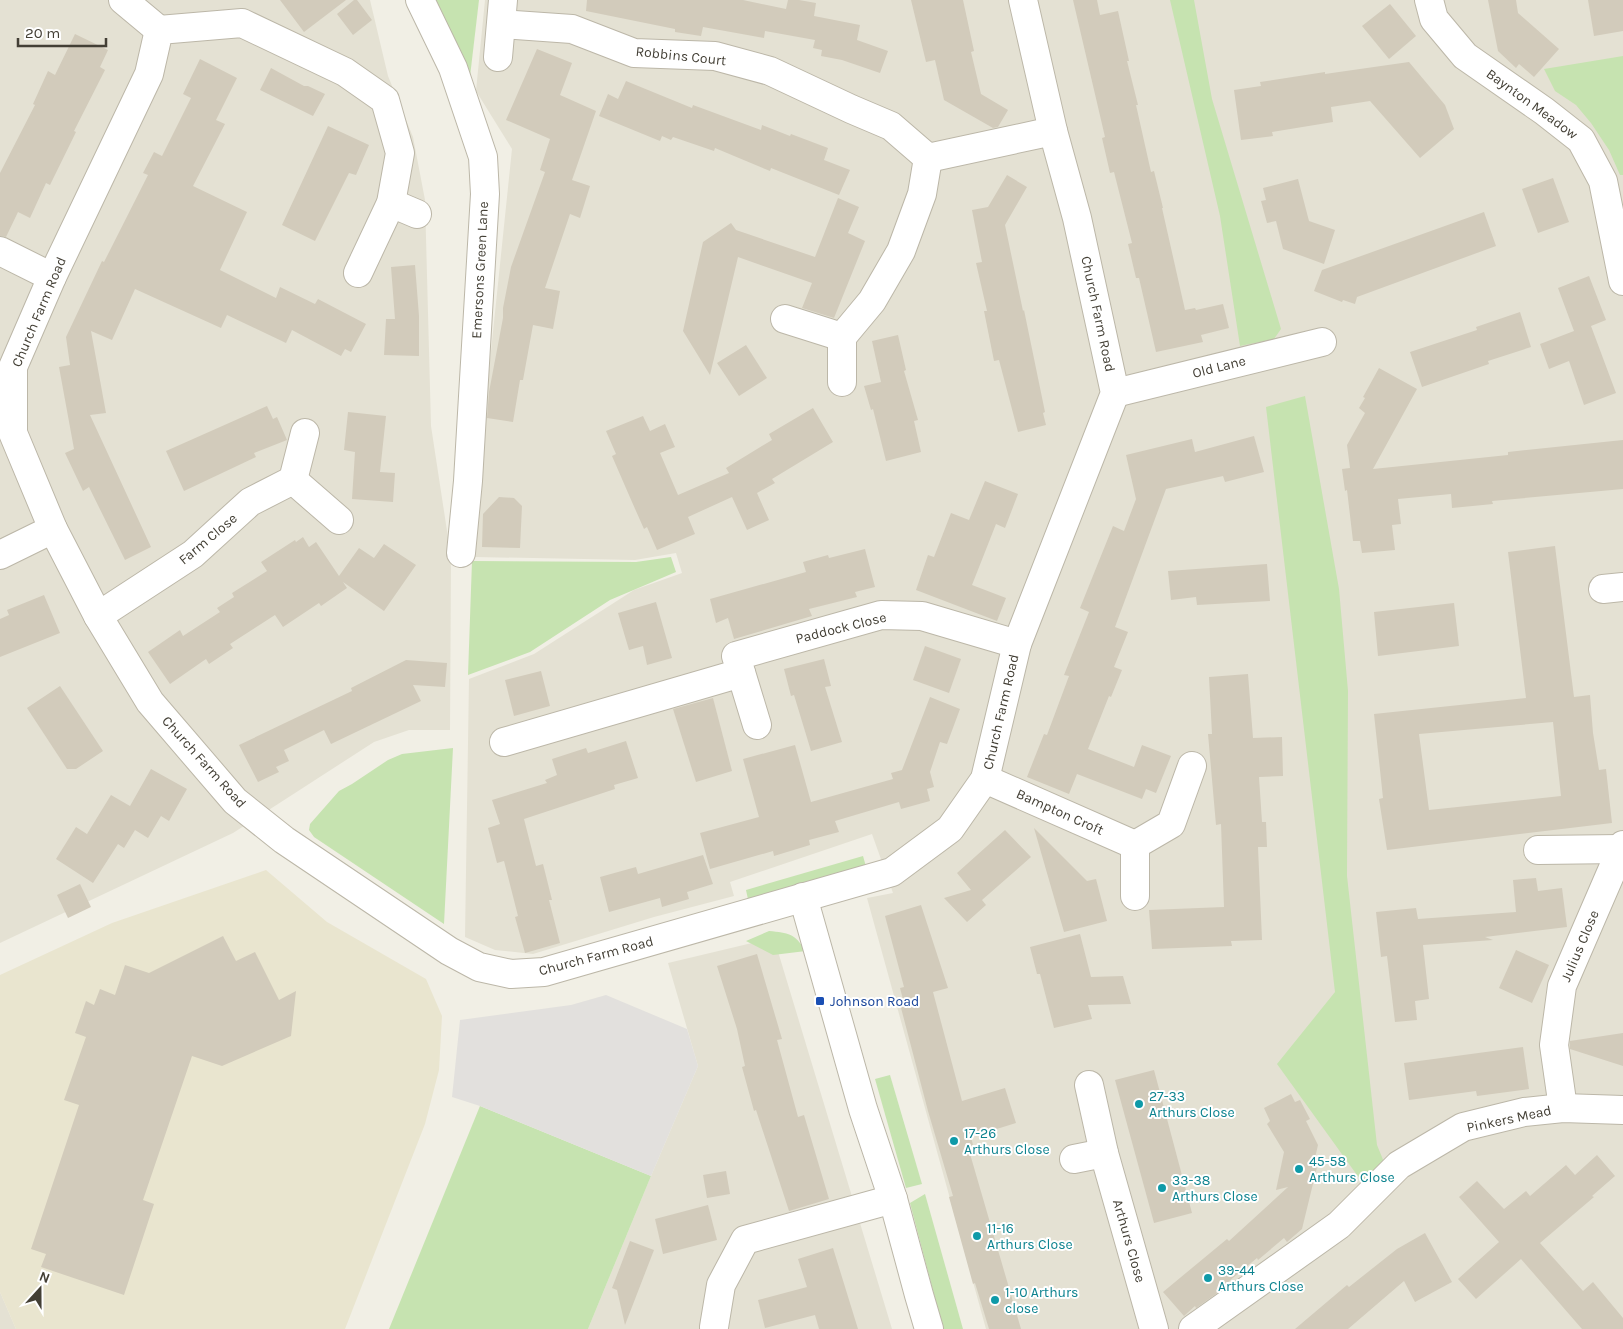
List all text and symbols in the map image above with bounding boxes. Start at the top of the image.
scale bar [18,15,105,47]
text: 20 m [25,24,60,42]
street label: Robbins Court [635,43,727,69]
street label: Baynton Meadow [1483,65,1581,143]
street label: Emersons Green Lane [468,201,492,339]
street label: Church Farm Road [8,254,70,370]
street label: Church Farm Road [1077,255,1119,373]
street label: Old Lane [1191,352,1247,382]
street label: Farm Close [175,510,241,568]
street label: Paddock Close [794,609,888,647]
street label: Church Farm Road [979,653,1023,771]
street label: Church Farm Road [158,712,250,812]
street label: Bampton Croft [1014,785,1106,839]
street label: Julius Close [1557,908,1603,984]
street label: Church Farm Road [537,933,655,979]
place label: Johnson Road [830,993,919,1010]
marker: Johnson Road [814,995,826,1007]
place label: 27-33 Arthurs Close [1149,1088,1235,1121]
marker: 27-33 Arthurs Close [1133,1098,1145,1110]
street label: Pinkers Mead [1465,1102,1553,1136]
place label: 17-26 Arthurs Close [964,1125,1050,1158]
marker: 17-26 Arthurs Close [948,1135,960,1147]
place label: 45-58 Arthurs Close [1309,1153,1395,1186]
marker: 45-58 Arthurs Close [1293,1163,1305,1175]
place label: 33-38 Arthurs Close [1172,1172,1258,1205]
marker: 33-38 Arthurs Close [1156,1182,1168,1194]
street label: Arthurs Close [1109,1197,1149,1285]
place label: 11-16 Arthurs Close [987,1220,1073,1253]
marker: 11-16 Arthurs Close [971,1230,983,1242]
place label: 39-44 Arthurs Close [1218,1262,1304,1295]
north arrow [15,1264,65,1314]
text: N [37,1268,52,1287]
marker: 39-44 Arthurs Close [1202,1272,1214,1284]
place label: 1-10 Arthurs close [1005,1284,1078,1317]
marker: 1-10 Arthurs close [989,1294,1001,1306]

